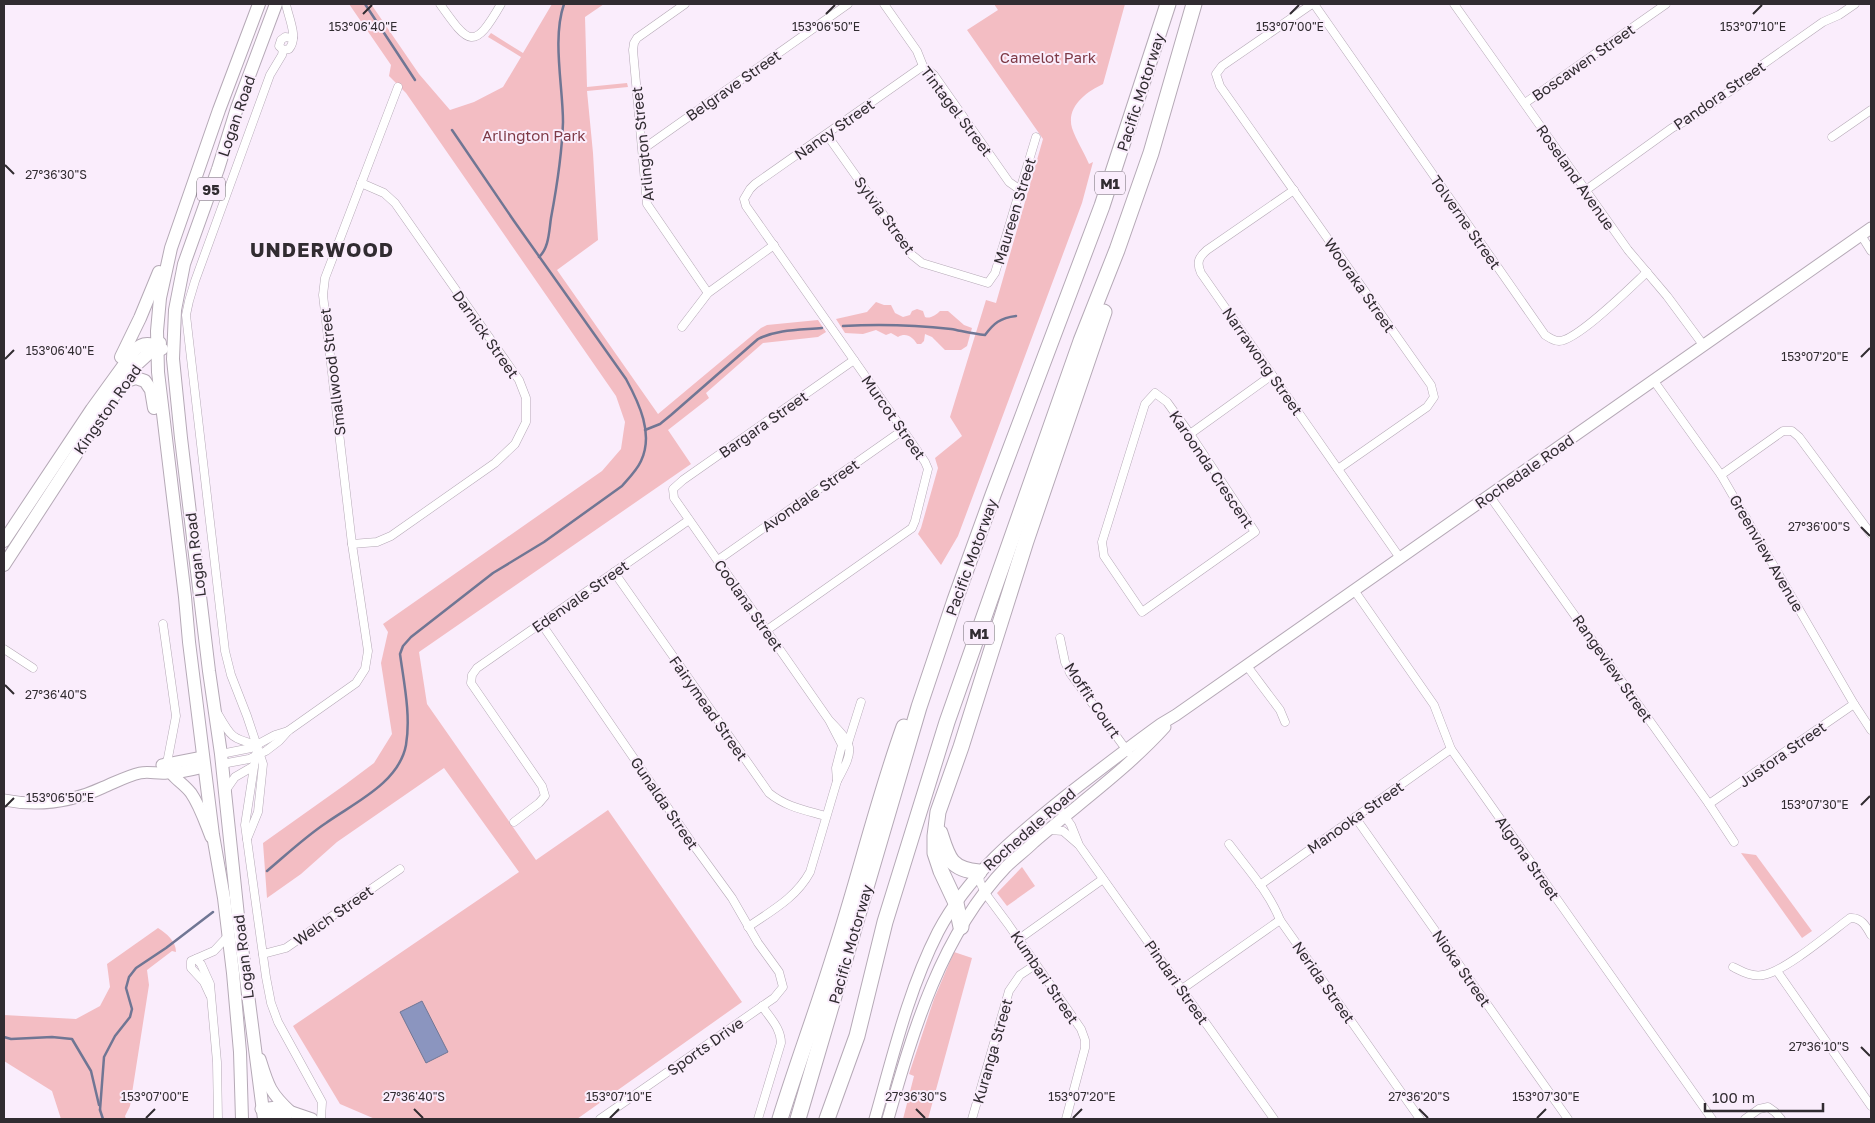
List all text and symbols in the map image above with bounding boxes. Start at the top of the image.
text: 153°06'40"E [329,19,397,34]
text: 153°06'50"E [792,19,860,34]
text: 153°07'00"E [1256,19,1324,34]
text: 153°07'10"E [1720,19,1786,34]
street label: Boscawen Street [1528,20,1638,104]
street label: Pacific Motorway [1112,30,1168,153]
street label: Belgrave Street [682,46,784,124]
park label: Camelot Park [1000,48,1097,66]
street label: Pandora Street [1670,57,1768,133]
street label: Tintagel Street [917,63,997,159]
street label: Logan Road [214,73,258,159]
street label: Arlington Street [627,86,657,202]
street label: Nancy Street [791,95,877,163]
street label: Roseland Avenue [1533,121,1619,233]
park label: Arlington Park [482,126,586,144]
street label: Maureen Street [989,155,1039,267]
text: 27°36'30"S [25,167,87,182]
road number: M1 [1095,172,1125,194]
street label: Tolverne Street [1427,172,1505,272]
street label: Sylvia Street [851,173,919,257]
road number: 95 [197,178,225,200]
street label: Wooraka Street [1321,234,1399,336]
district label: UNDERWOOD [250,237,394,261]
street label: Darnick Street [449,287,523,381]
street label: Narrawong Street [1219,304,1307,418]
street label: Smallwood Street [315,307,349,437]
text: 153°06'40"E [26,343,94,358]
text: 153°07'20"E [1781,349,1849,364]
street label: Kingston Road [69,361,145,457]
street label: Murcot Street [858,371,930,463]
street label: Bargara Street [715,387,811,461]
street label: Karoonda Crescent [1166,407,1258,531]
street label: Rochedale Road [1471,430,1577,512]
street label: Avondale Street [758,455,862,535]
street label: Greenview Avenue [1726,491,1808,615]
street label: Pacific Motorway [941,495,1001,618]
street label: Logan Road [181,512,209,598]
text: 27°36'00"S [1788,519,1850,534]
street label: Edenvale Street [528,556,632,636]
street label: Coolana Street [711,556,787,654]
street label: Rangeview Street [1569,611,1657,725]
road number: M1 [964,622,994,644]
street label: Fairymead Street [666,652,752,764]
street label: Moffit Court [1061,659,1125,741]
text: 27°36'40"S [25,687,87,702]
street label: Justora Street [1735,717,1829,791]
street label: Gunalda Street [627,753,703,853]
street label: Manooka Street [1303,777,1407,857]
street label: Rochedale Road [979,784,1079,874]
text: 153°06'50"E [26,790,94,805]
text: 153°07'30"E [1781,797,1849,812]
street label: Algona Street [1492,813,1564,903]
street label: Welch Street [290,881,376,949]
street label: Pacific Motorway [824,882,876,1006]
street label: Logan Road [229,914,257,1000]
street label: Nioka Street [1429,926,1495,1010]
street label: Kumbari Street [1007,927,1083,1027]
street label: Pindari Street [1141,936,1213,1028]
street label: Nerida Street [1289,938,1359,1026]
street label: Kuranga Street [968,996,1016,1106]
street label: Sports Drive [663,1013,747,1079]
text: 27°36'10"S [1789,1039,1850,1054]
scale bar [1705,1080,1822,1112]
text: 100 m [1712,1088,1755,1106]
text: 153°07'00"E [121,1089,189,1104]
text: 27°36'40"S [383,1089,445,1104]
text: 153°07'10"E [586,1089,652,1104]
text: 27°36'30"S [885,1089,947,1104]
text: 153°07'20"E [1048,1089,1116,1104]
text: 27°36'20"S [1388,1089,1450,1104]
text: 153°07'30"E [1512,1089,1580,1104]

